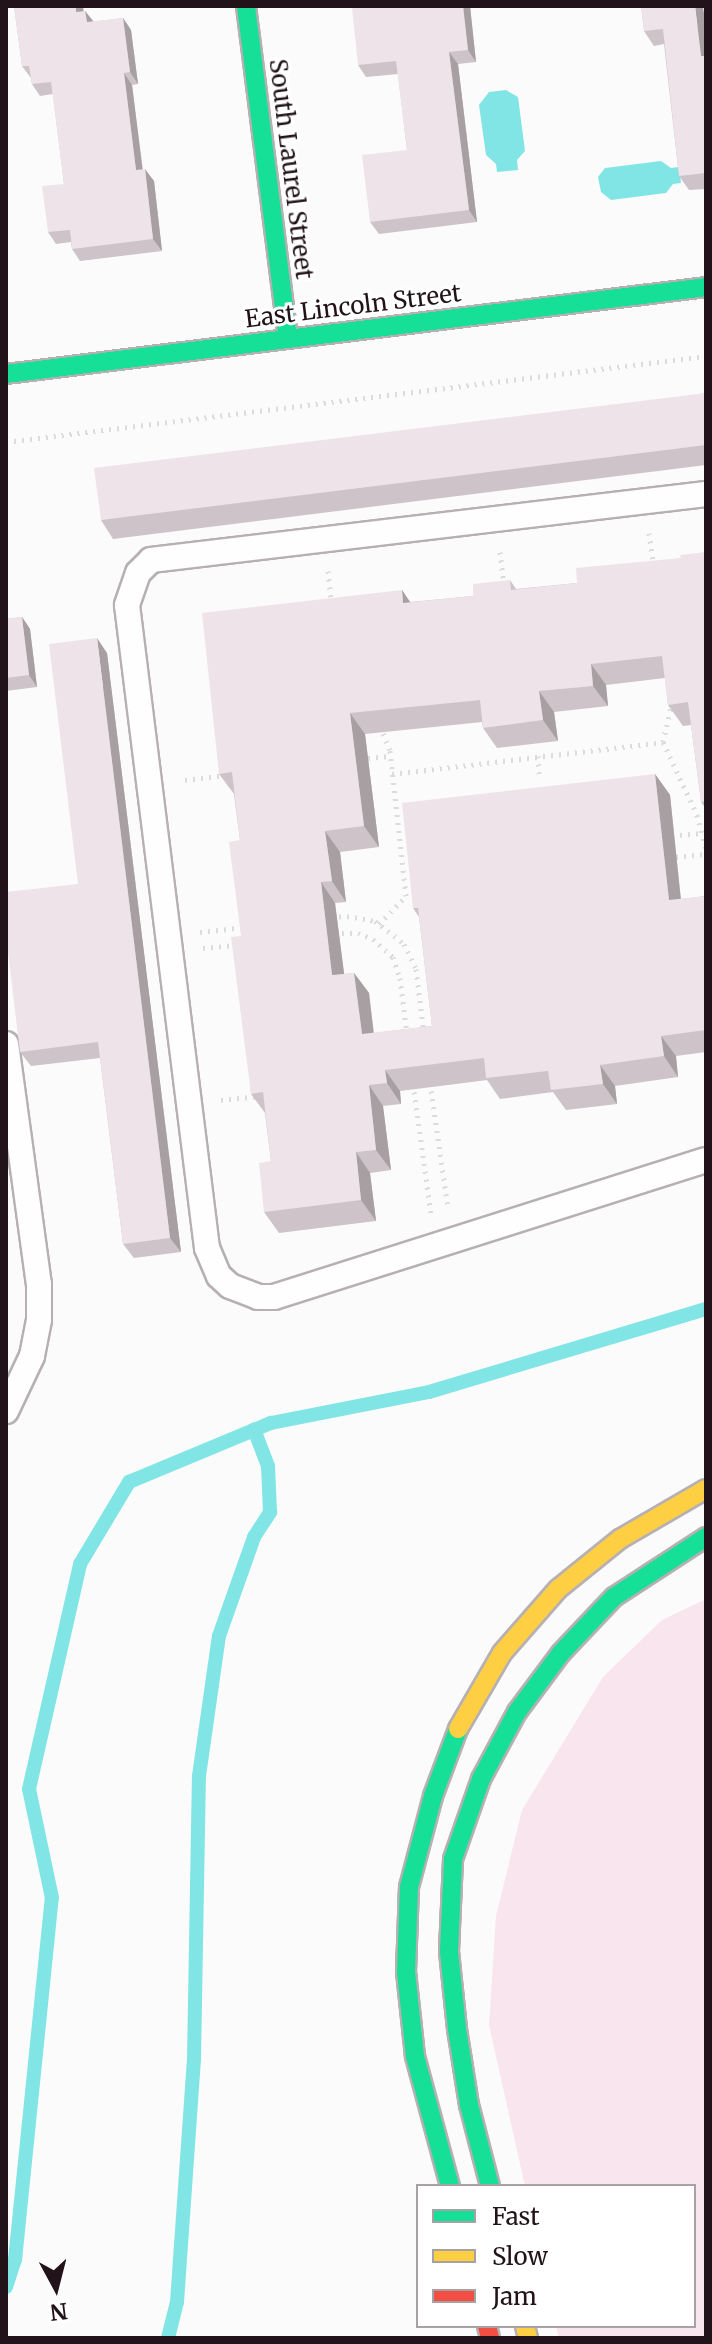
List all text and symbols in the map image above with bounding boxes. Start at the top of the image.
street label: South Laurel Street [263,57,319,281]
street label: East Lincoln Street [243,278,463,334]
legend [416,2184,696,2328]
text: Fast [492,2201,540,2232]
text: Slow [492,2241,548,2272]
north arrow [16,2248,96,2328]
text: Jam [492,2281,537,2312]
text: N [49,2297,69,2327]

